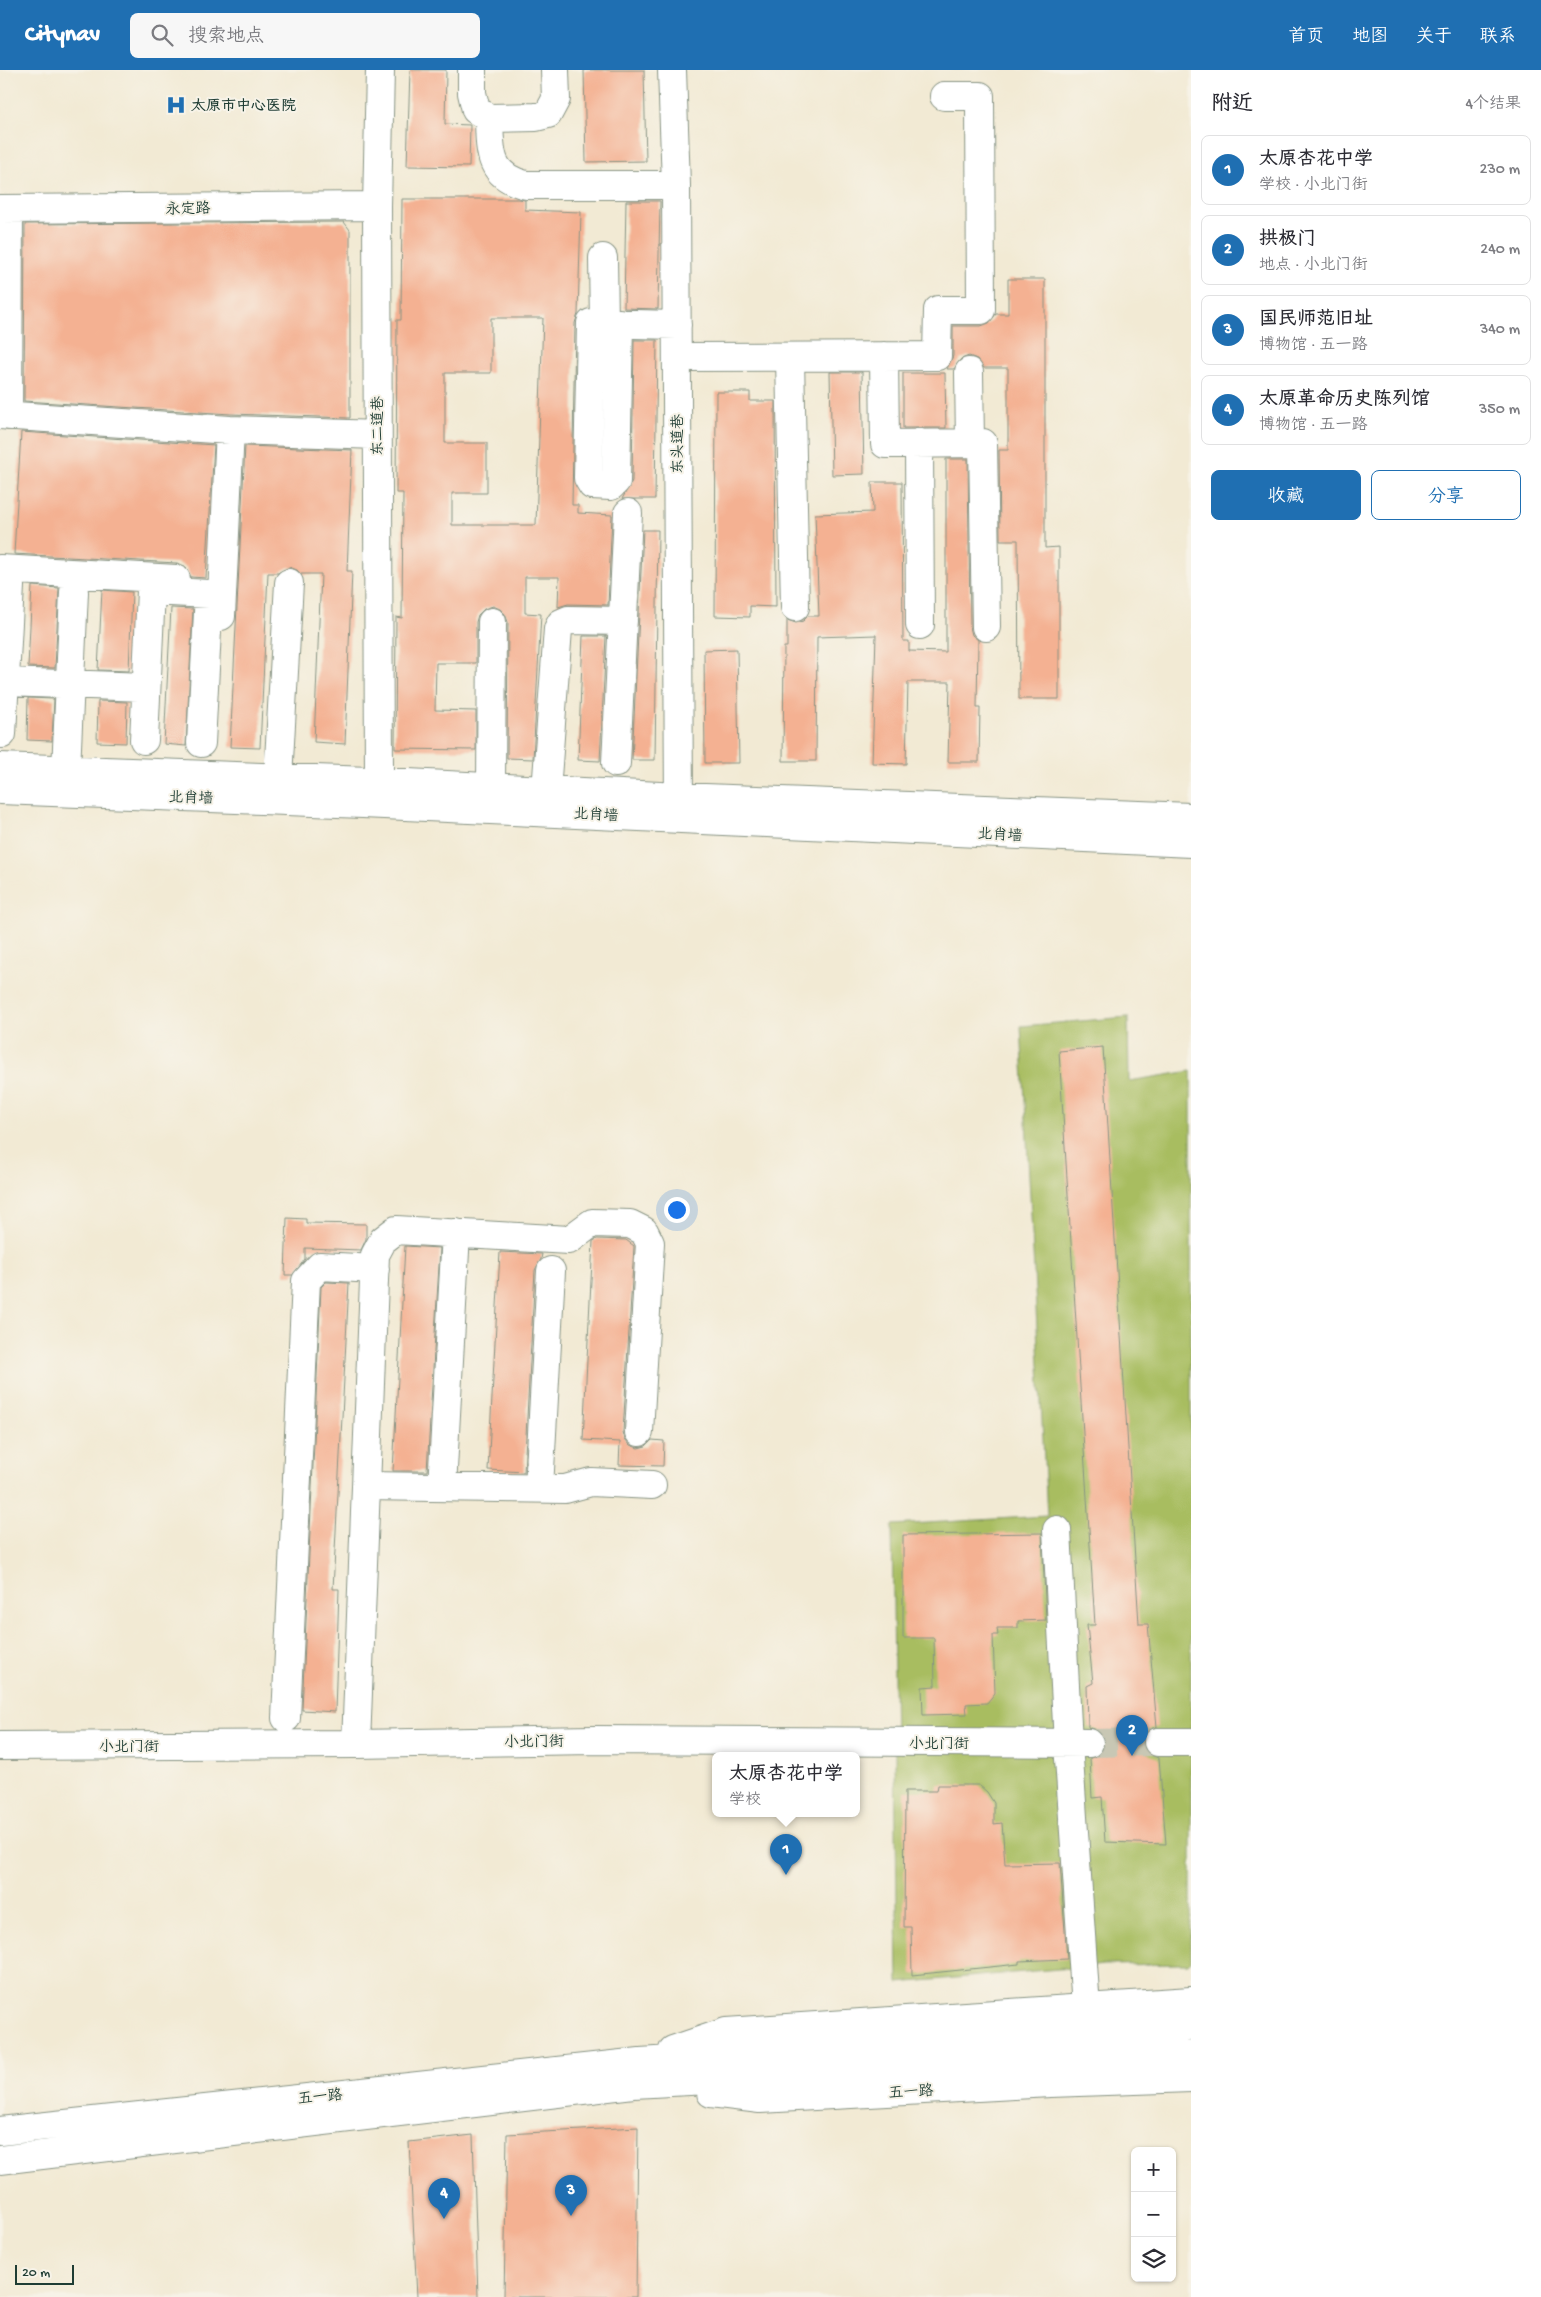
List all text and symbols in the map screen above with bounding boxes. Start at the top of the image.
search box [130,13,480,58]
text: Citynav [25,21,100,50]
icon: search [148,21,176,49]
text: 搜索地点 [188,26,264,49]
text: 首页 [1288,27,1324,48]
text: 地图 [1352,27,1388,48]
text: 关于 [1416,27,1452,48]
text: 联系 [1480,27,1516,48]
text: 附近 [1211,93,1253,118]
hospital icon: 太原市中心医院 [165,94,187,116]
text: 4个结果 [1465,96,1521,115]
place label: 太原市中心医院 [191,97,296,116]
text: 太原杏花中学 [1259,149,1373,172]
text: 1 [1225,161,1231,180]
text: 230 m [1480,161,1520,180]
text: 学校 · 小北门街 [1259,177,1368,196]
street label: 永定路 [165,201,211,219]
text: 拱极门 [1259,229,1316,252]
text: 2 [1224,241,1232,260]
text: 240 m [1480,241,1520,260]
text: 地点 · 小北门街 [1259,257,1368,276]
text: 国民师范旧址 [1259,309,1373,332]
text: 3 [1224,321,1232,340]
text: 340 m [1480,321,1520,340]
text: 博物馆 · 五一路 [1259,337,1368,356]
text: 太原革命历史陈列馆 [1259,389,1430,412]
street label: 东二道巷 [370,396,388,456]
text: 4 [1224,401,1232,420]
text: 350 m [1479,401,1520,420]
street label: 东头道巷 [670,414,688,474]
text: 博物馆 · 五一路 [1259,417,1368,436]
button: 收藏 [1211,470,1361,520]
button: 分享 [1371,470,1521,520]
street label: 北肖墙 [168,789,214,809]
street label: 北肖墙 [573,806,619,826]
street label: 北肖墙 [977,826,1023,846]
your location [664,1197,690,1223]
pin: 2 [1116,1715,1148,1756]
street label: 小北门街 [504,1733,564,1753]
street label: 小北门街 [909,1736,969,1754]
street label: 小北门街 [99,1739,159,1757]
popup [712,1752,860,1817]
text: 太原杏花中学 [729,1764,843,1787]
text: 学校 [729,1792,761,1811]
pin: 1 [770,1834,802,1875]
street label: 五一路 [888,2083,934,2103]
street label: 五一路 [297,2087,344,2109]
map controls [1131,2147,1176,2282]
button: + [1131,2147,1176,2192]
pin: 3 [555,2175,587,2216]
pin: 4 [428,2178,460,2219]
button: − [1131,2192,1176,2237]
button: layers [1131,2237,1176,2282]
scale bar [15,2262,74,2285]
text: 20 m [22,2265,50,2282]

